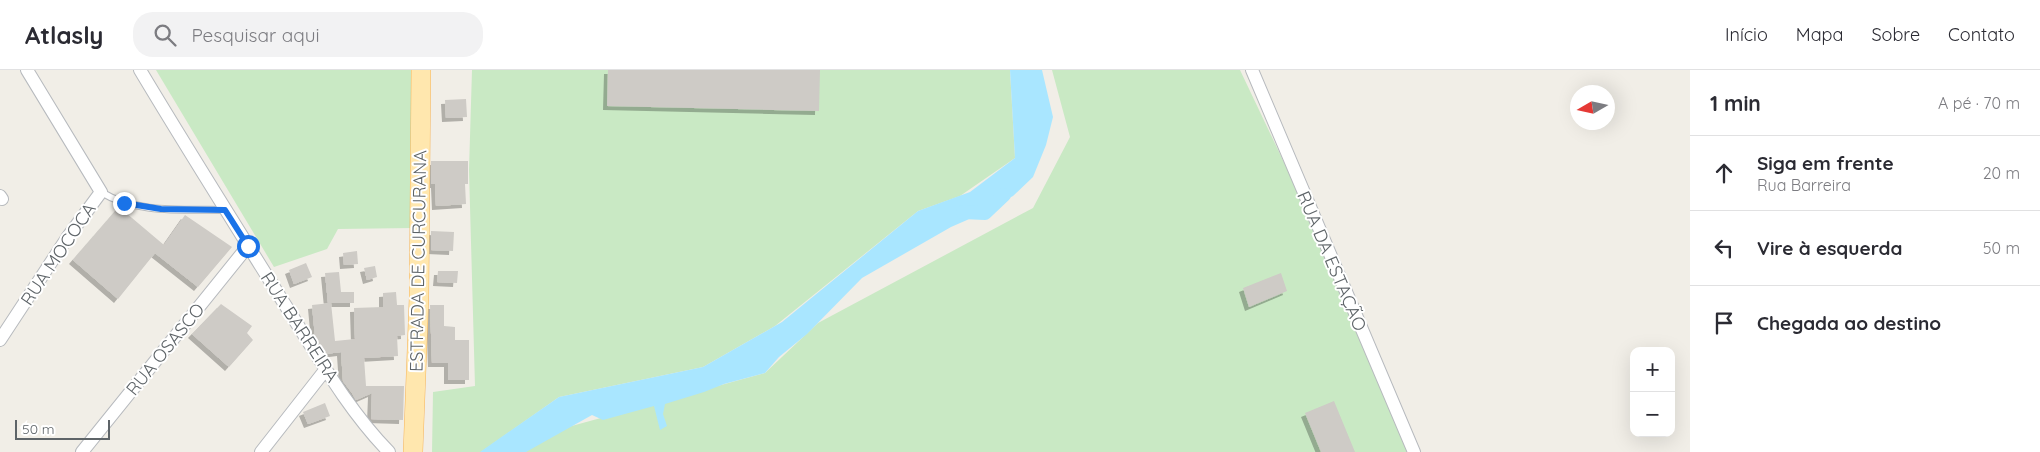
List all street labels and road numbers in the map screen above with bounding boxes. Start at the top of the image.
street label: ESTRADA DE CURCURANA [405,150,431,372]
street label: RUA DA ESTAÇÃO [1292,188,1372,334]
street label: RUA MOCOCA [15,198,101,310]
street label: RUA BARREIRA [256,267,344,387]
street label: RUA OSASCO [121,298,209,400]

